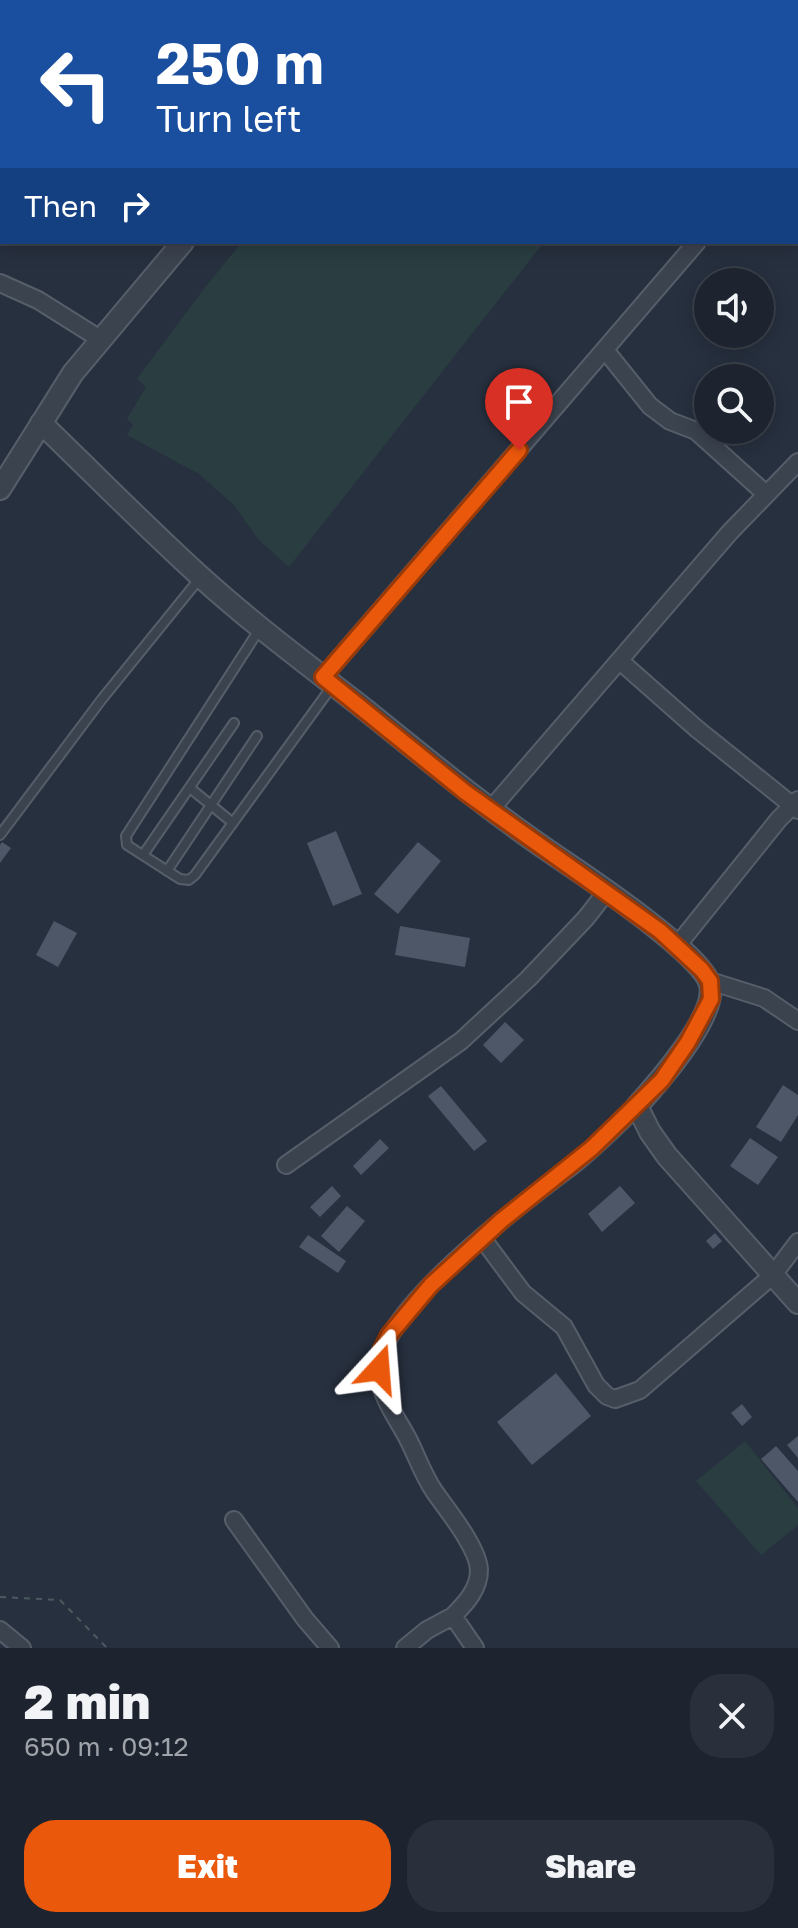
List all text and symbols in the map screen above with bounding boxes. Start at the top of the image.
text: 250 m [156,29,324,96]
icon: left [24,32,128,136]
text: Turn left [156,97,302,140]
icon: right [113,184,157,228]
text: Then [24,188,97,224]
map controls [694,268,774,444]
button: sound [694,268,774,348]
button: search [694,364,774,444]
pin [485,368,553,450]
icon: arrive [497,380,541,424]
position arrow [337,1327,421,1411]
text: 2 min [24,1672,150,1730]
button: close [690,1674,774,1758]
text: 650 m · 09:12 [24,1731,189,1762]
button: Exit [24,1820,391,1912]
button: Share [407,1820,774,1912]

